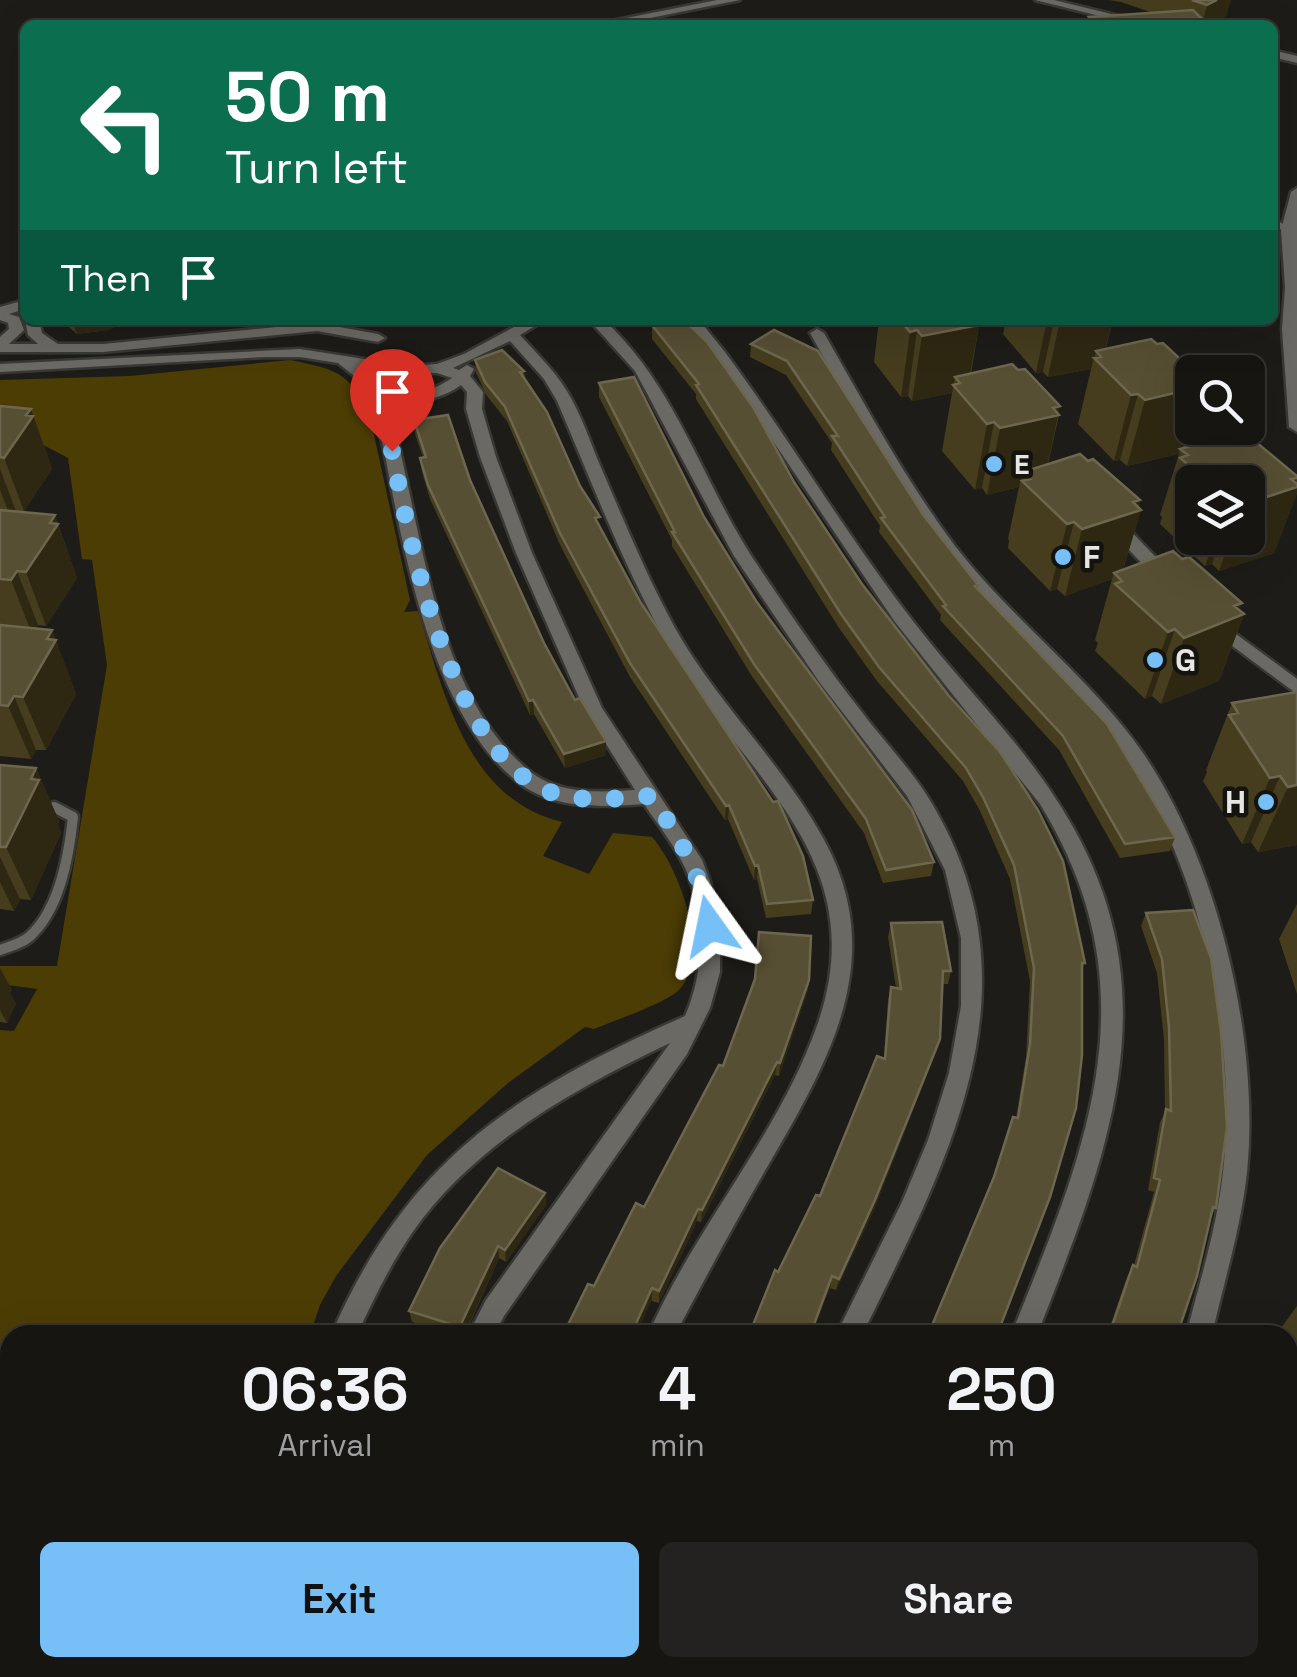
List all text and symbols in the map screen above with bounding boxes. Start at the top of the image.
text: 50 m [225,52,390,141]
icon: left [60,60,190,190]
text: Turn left [225,139,408,196]
icon: arrive [171,250,226,305]
text: Then [60,254,151,302]
pin [350,349,435,452]
map controls [1175,355,1265,555]
button: search [1175,355,1265,445]
icon: arrive [365,364,420,419]
place label: E [1014,446,1030,482]
marker: E [983,453,1005,475]
button: layers [1175,465,1265,555]
place label: F [1083,537,1100,577]
marker: F [1052,546,1074,568]
place label: G [1175,640,1196,680]
marker: G [1144,649,1166,671]
place label: H [1225,782,1246,822]
marker: H [1255,791,1277,813]
position arrow [658,874,762,978]
text: 06:36 [241,1351,409,1428]
text: 4 [658,1351,697,1428]
text: 250 [946,1351,1057,1428]
text: Arrival [277,1425,373,1465]
text: min [650,1425,705,1465]
text: m [988,1425,1015,1465]
button: Exit [40,1542,639,1657]
button: Share [659,1542,1258,1657]

